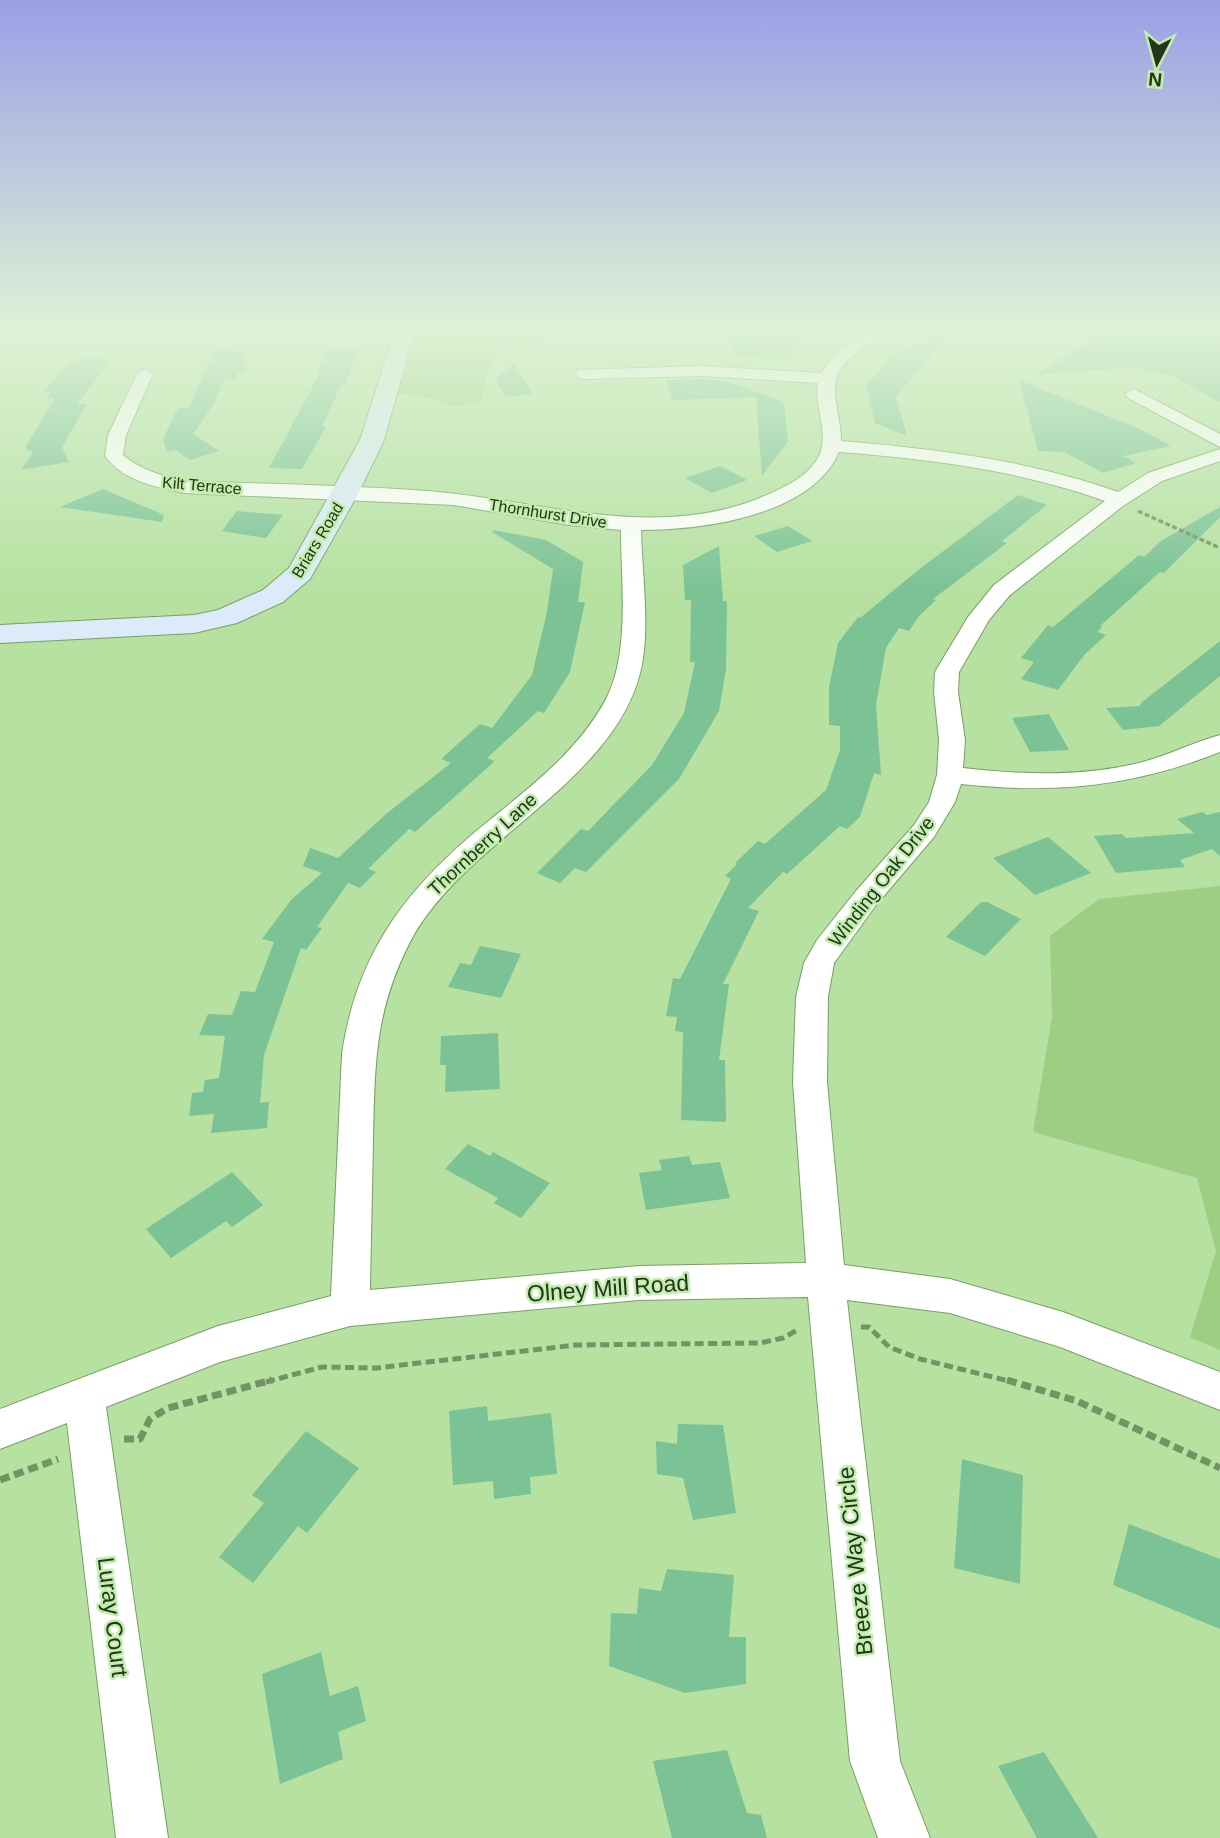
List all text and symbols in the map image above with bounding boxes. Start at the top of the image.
north arrow [1122,28,1192,98]
text: N [1147,68,1163,91]
street label: Kilt Terrace [162,474,243,497]
street label: Thornhurst Drive [488,496,608,531]
street label: Briars Road [288,500,346,581]
street label: Thornberry Lane [424,789,541,900]
street label: Winding Oak Drive [824,812,938,950]
street label: Olney Mill Road [526,1269,690,1307]
street label: Breeze Way Circle [832,1465,878,1657]
street label: Luray Court [93,1556,133,1679]

